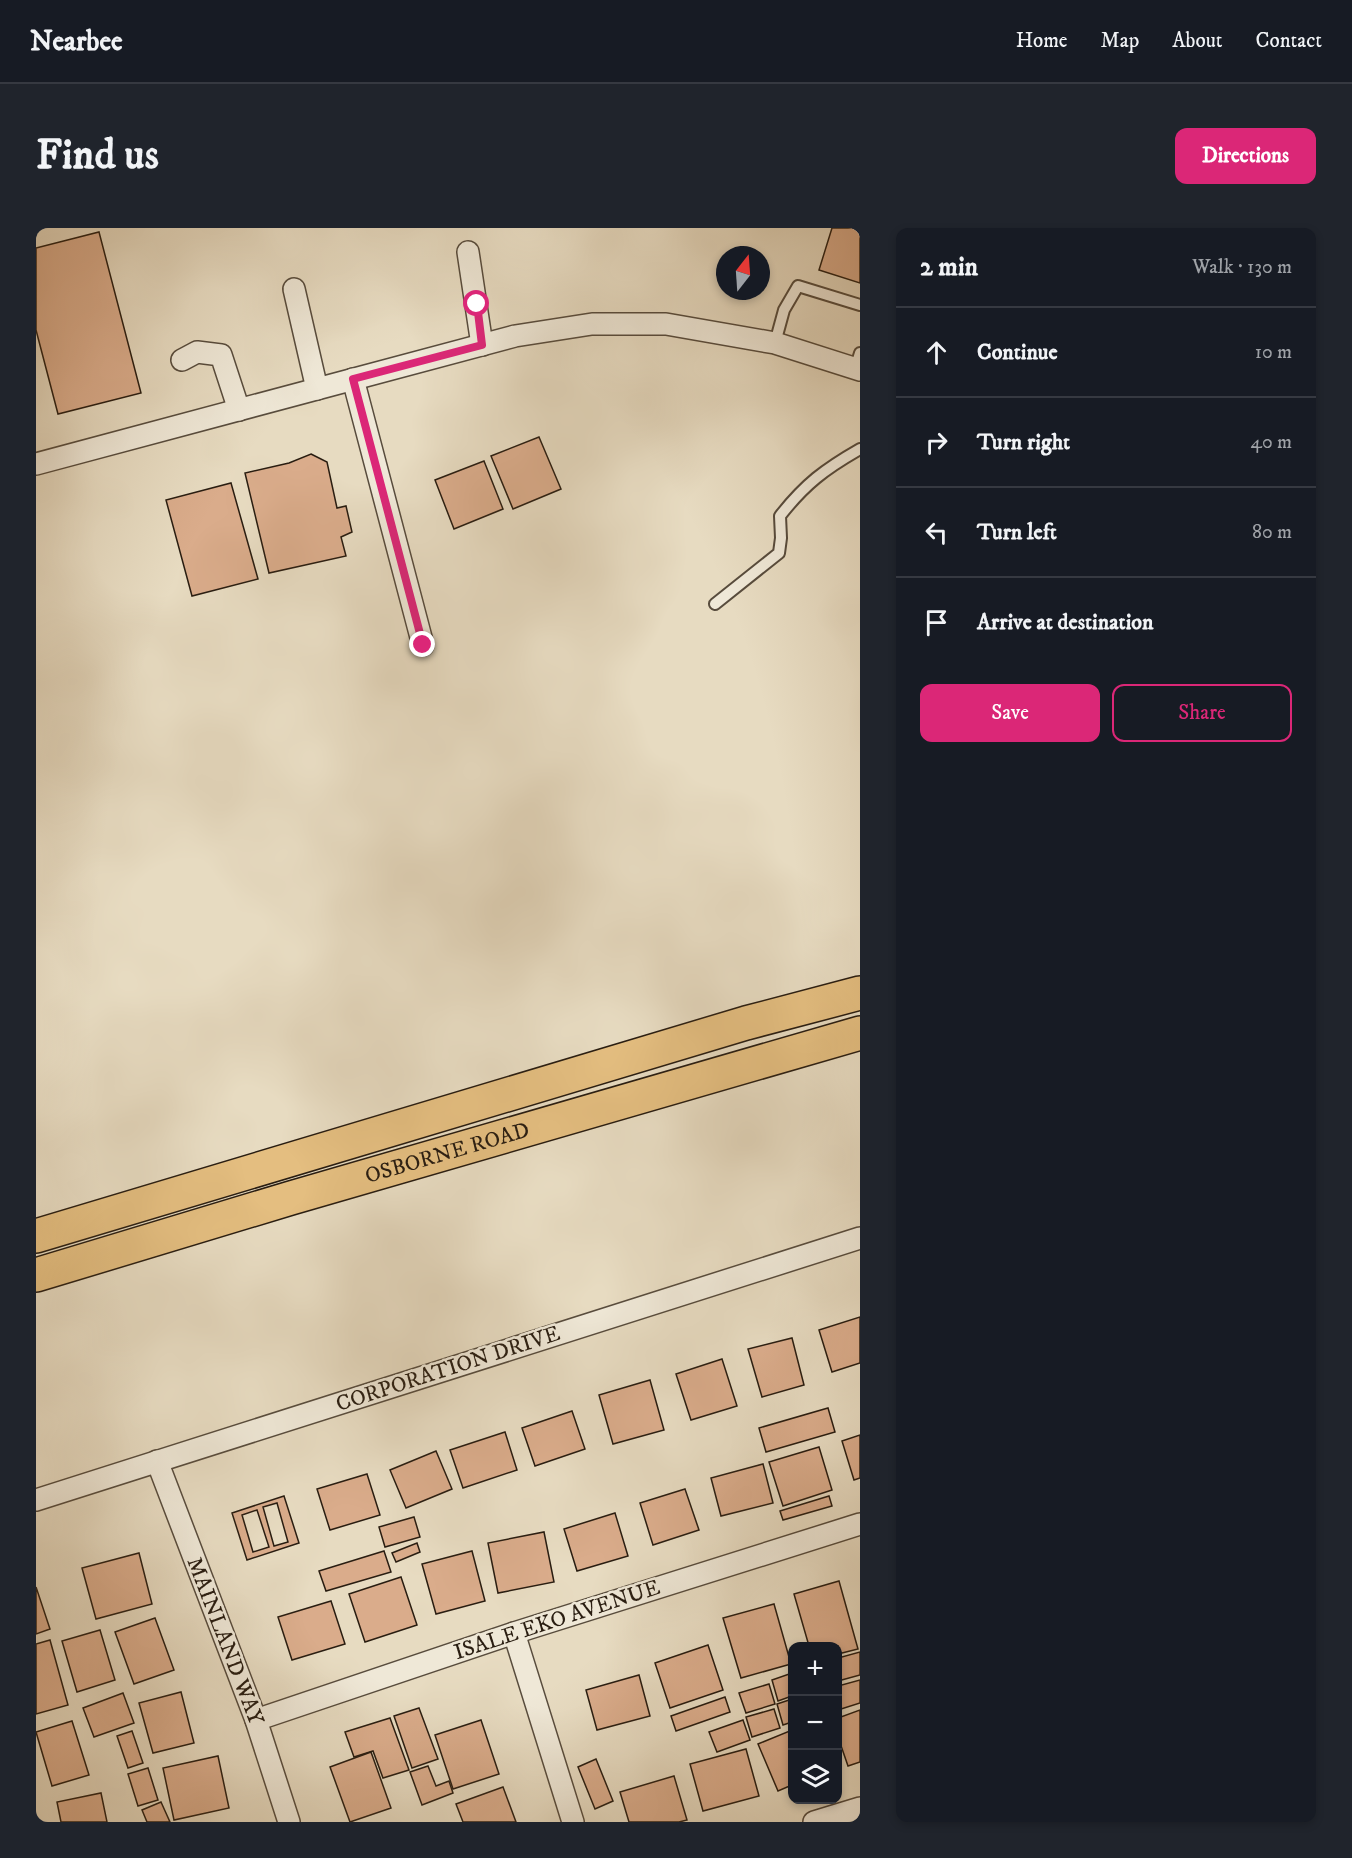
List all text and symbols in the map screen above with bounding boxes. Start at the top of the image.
text: Nearbee [30,24,123,59]
text: Home [1016,28,1068,54]
text: Map [1101,28,1139,54]
text: About [1172,28,1223,54]
text: Contact [1256,28,1322,54]
button: Directions [1175,128,1316,184]
text: Find us [36,130,159,182]
north arrow [716,246,770,300]
text: 2 min [920,251,978,284]
text: Walk · 130 m [1192,255,1292,280]
route start [463,290,489,316]
icon: ahead [920,336,953,369]
text: Continue [977,339,1058,366]
text: 10 m [1255,340,1292,365]
icon: right [920,426,953,459]
text: Turn right [977,429,1070,456]
text: 40 m [1250,430,1292,455]
icon: left [920,516,953,549]
text: Turn left [977,519,1057,546]
text: 80 m [1252,520,1292,545]
icon: arrive [920,606,953,639]
text: Arrive at destination [977,609,1154,636]
route end [409,631,435,657]
button: Save [920,684,1100,742]
button: Share [1112,684,1292,742]
street label: OSBORNE ROAD [362,1116,532,1189]
street label: CORPORATION DRIVE [333,1320,563,1418]
street label: MAINLAND WAY [181,1553,270,1730]
street label: ISALE EKO AVENUE [451,1574,663,1666]
map controls [788,1642,842,1804]
button: + [788,1642,842,1696]
button: − [788,1696,842,1750]
button: layers [788,1750,842,1804]

